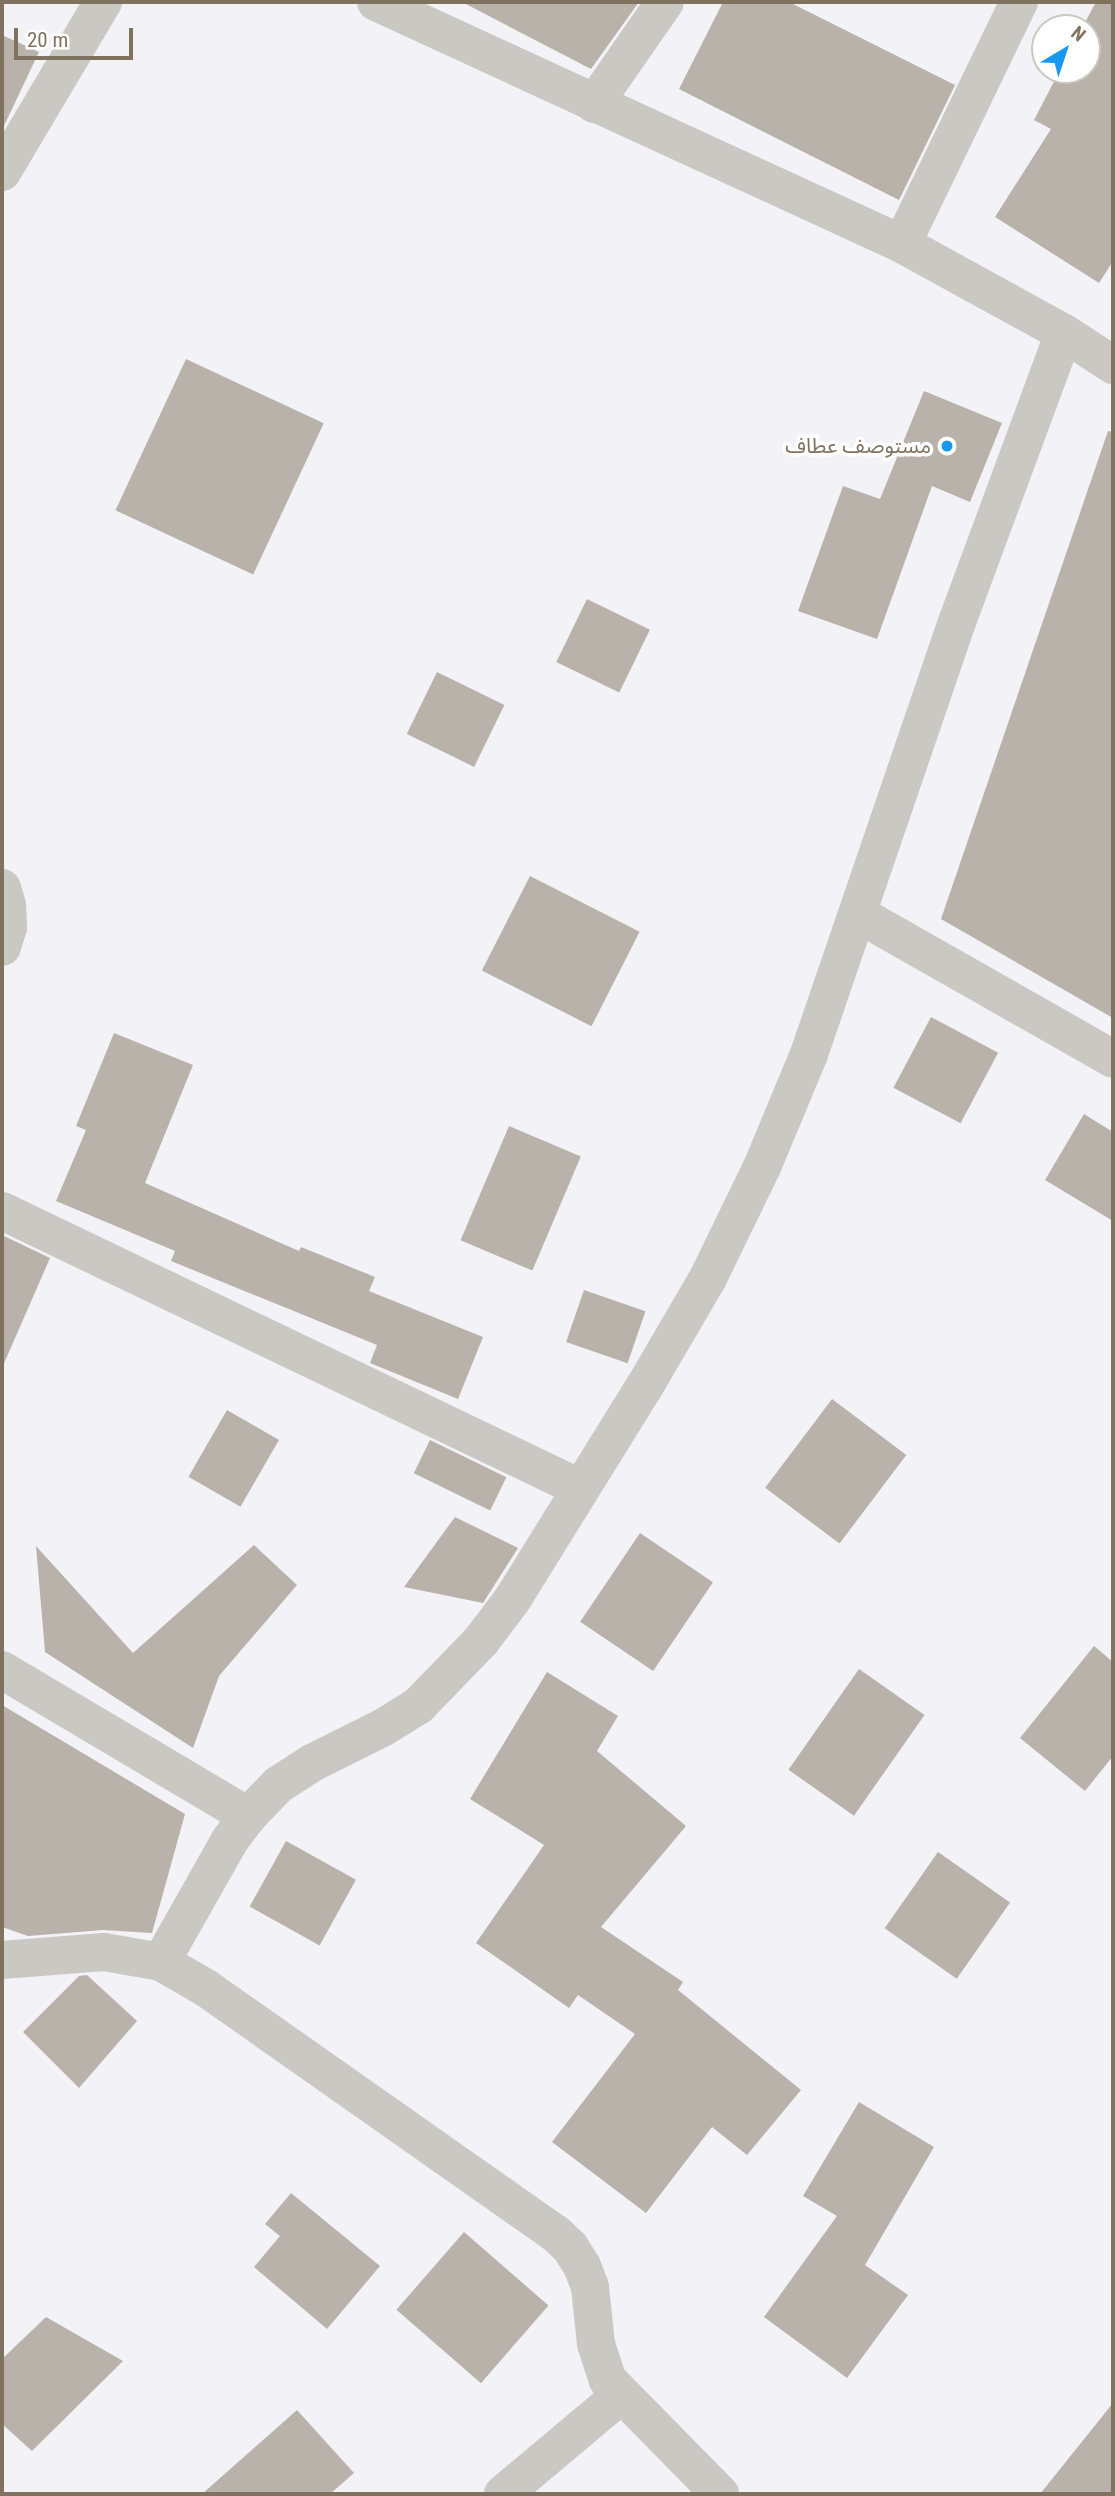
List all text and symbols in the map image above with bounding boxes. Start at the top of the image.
scale bar [18,14,136,58]
north arrow [1031,14,1101,84]
text: N [1067,21,1090,46]
text: 20 m [27,28,68,52]
place label: مستوصف عطاف [785,433,931,459]
marker: مستوصف عطاف [937,436,957,456]

